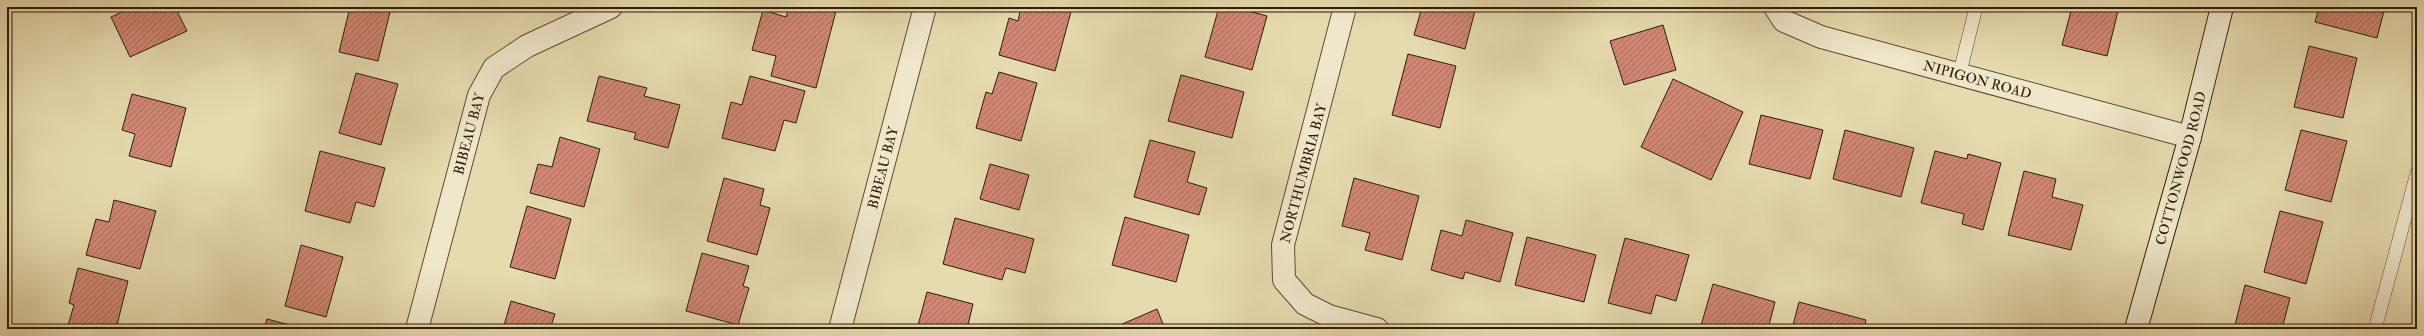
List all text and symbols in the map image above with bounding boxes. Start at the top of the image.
street label: NIPIGON ROAD [1921,57,2033,103]
street label: BIBEAU BAY [450,90,488,177]
street label: COTTONWOOD ROAD [2152,90,2210,247]
street label: NORTHUMBRIA BAY [1277,101,1330,245]
street label: BIBEAU BAY [864,124,902,211]

